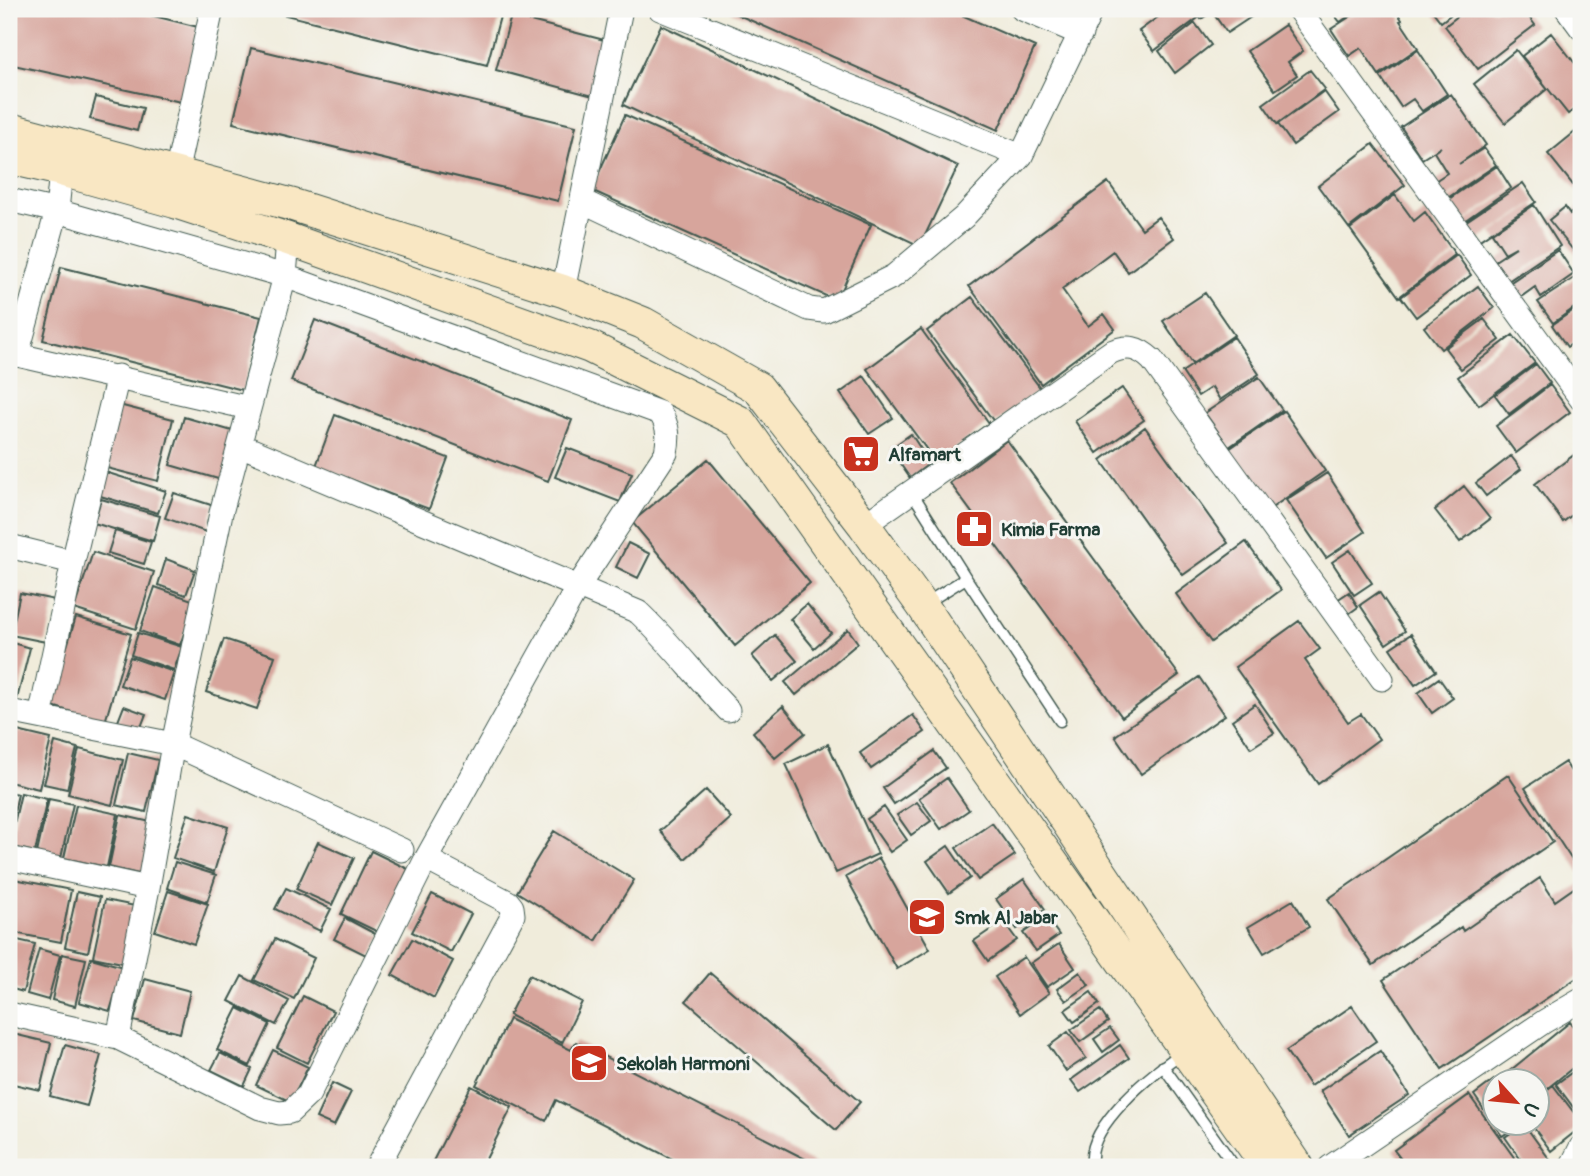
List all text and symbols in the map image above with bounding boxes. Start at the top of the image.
supermarket icon: Alfamart [840,433,882,475]
place label: Alfamart [888,443,962,467]
pharmacy icon: Kimia Farma [953,508,995,550]
place label: Kimia Farma [1001,518,1100,542]
school or university icon: Smk Al Jabar [906,896,948,938]
place label: Smk Al Jabar [954,906,1058,930]
school or university icon: Sekolah Harmoni [568,1042,610,1084]
place label: Sekolah Harmoni [616,1052,750,1076]
north arrow [1482,1068,1552,1138]
text: U [1517,1098,1544,1120]

